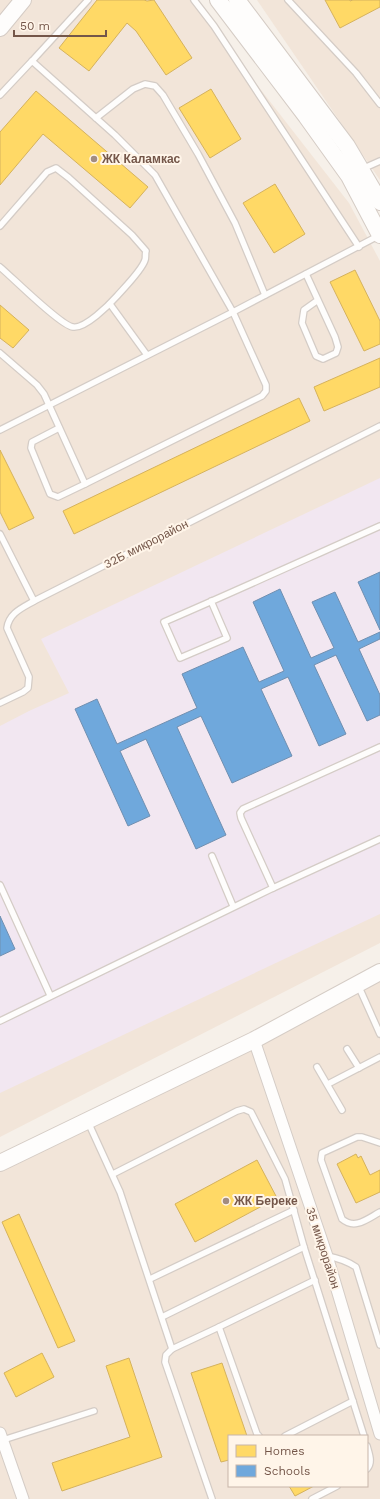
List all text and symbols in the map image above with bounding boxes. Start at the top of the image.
scale bar [14,12,106,38]
text: 50 m [20,19,50,33]
place label: ЖК Каламкас [101,152,181,166]
marker: ЖК Каламкас [89,154,99,164]
street label: 32Б микрорайон [101,517,191,571]
place label: ЖК Береке [233,1194,298,1208]
marker: ЖК Береке [221,1196,231,1206]
street label: 35 микрорайон [303,1205,343,1291]
legend [228,1435,368,1487]
text: Homes [264,1444,305,1458]
text: Schools [264,1464,310,1478]

